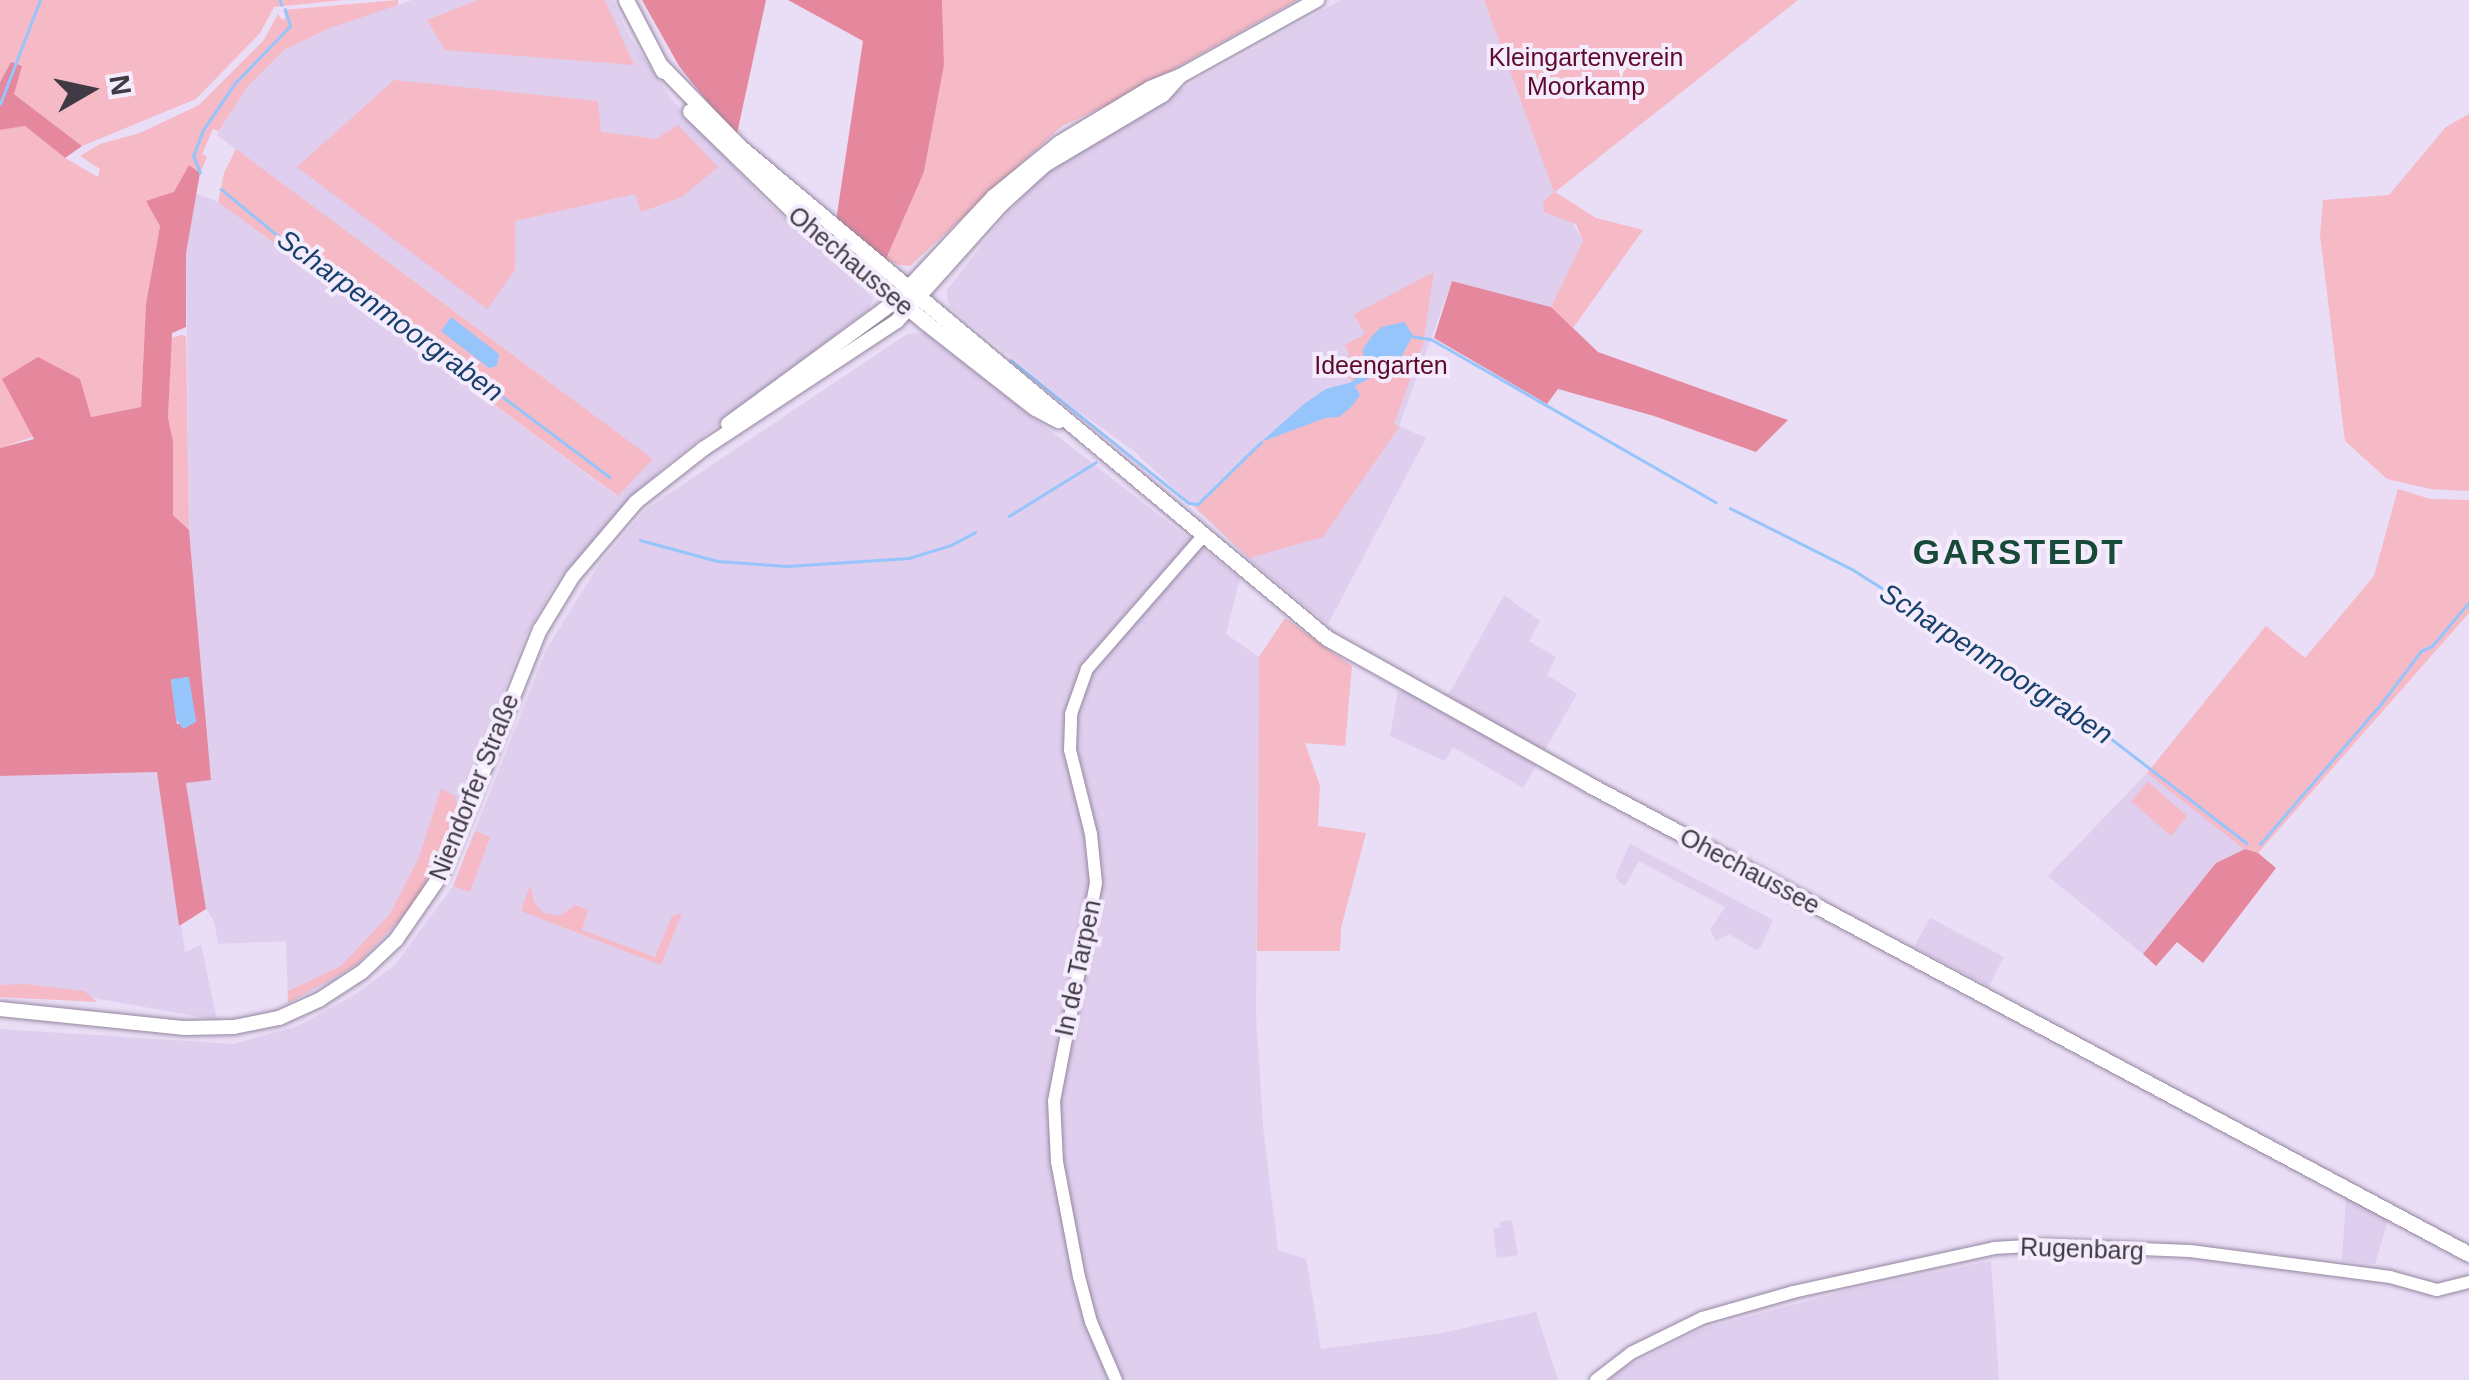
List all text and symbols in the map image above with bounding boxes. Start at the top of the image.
north arrow [40,40,140,140]
park label: Kleingartenverein Moorkamp [1489,43,1683,102]
text: N [103,73,137,98]
street label: Ohechaussee [782,200,920,322]
water label: Scharpenmoorgraben [271,223,509,409]
park label: Ideengarten [1314,350,1448,380]
district label: GARSTEDT [1913,531,2125,573]
water label: Scharpenmoorgraben [1873,576,2119,752]
street label: Niendorfer Straße [423,689,525,885]
street label: Ohechaussee [1675,822,1825,920]
street label: In de Tarpen [1049,897,1107,1039]
street label: Rugenbarg [2020,1232,2144,1266]

